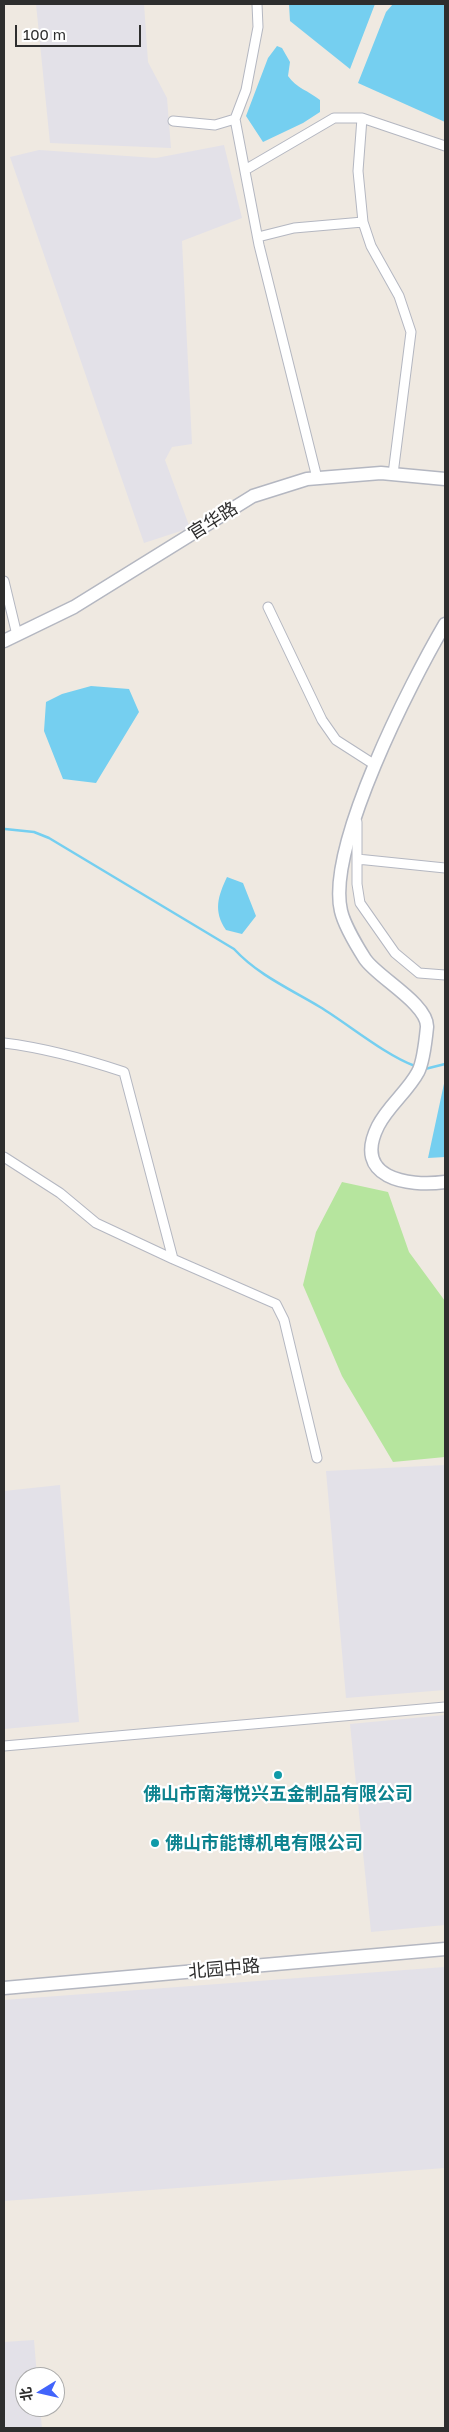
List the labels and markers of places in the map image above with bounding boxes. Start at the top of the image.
marker: 佛山市南海悦兴五金制品有限公司 [272,1769,284,1781]
place label: 佛山市南海悦兴五金制品有限公司 [143,1783,413,1805]
place label: 佛山市能博机电有限公司 [165,1832,363,1854]
marker: 佛山市能博机电有限公司 [149,1837,161,1849]

